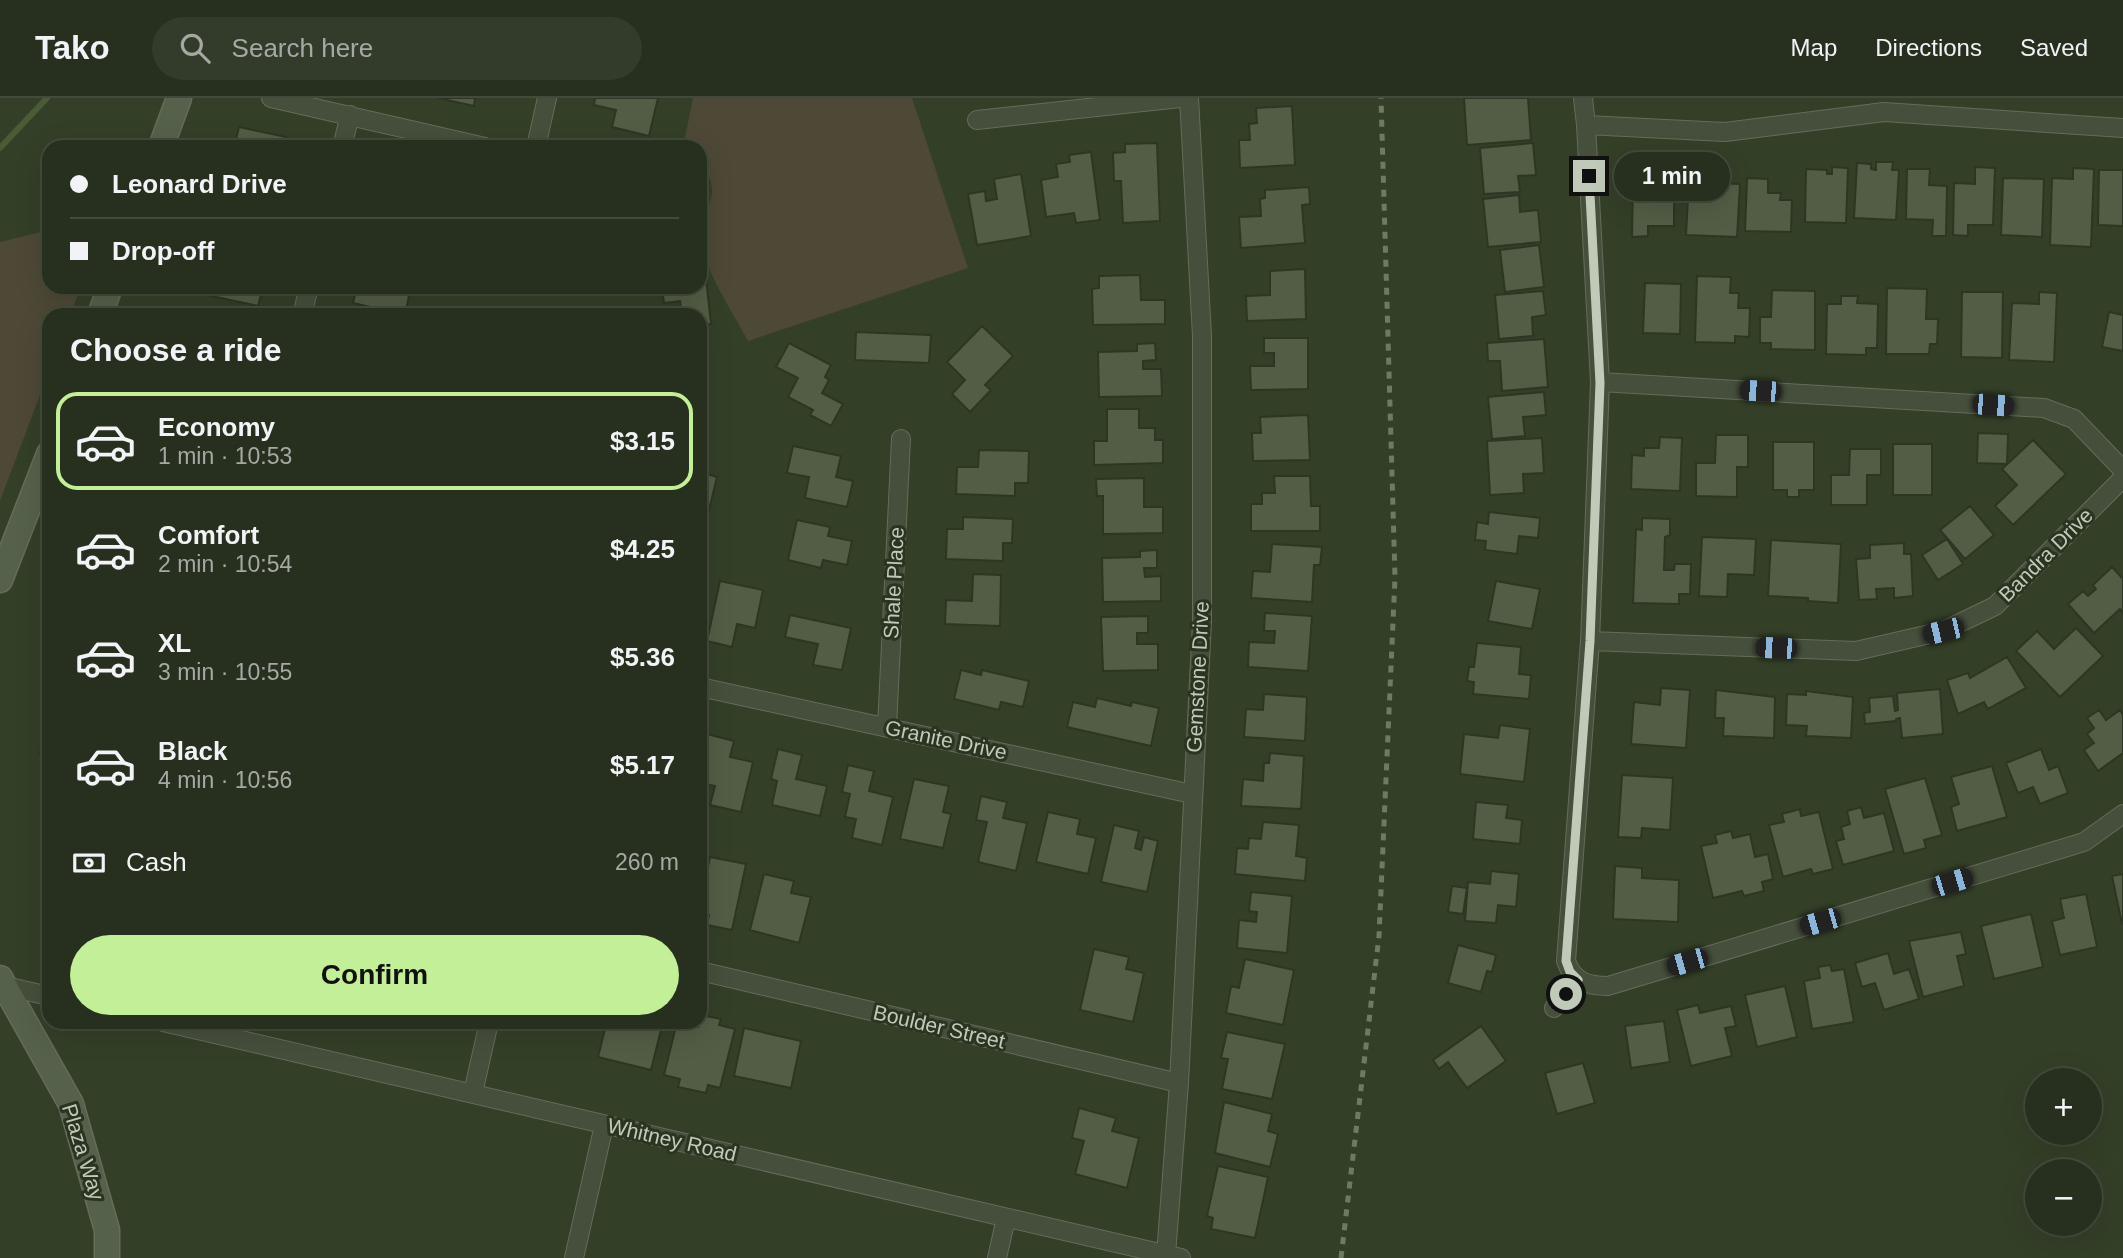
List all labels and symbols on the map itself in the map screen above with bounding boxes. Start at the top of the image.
callout: 1 min [1614,152,1729,200]
route end [1573,160,1605,192]
car [1739,379,1782,403]
car [1972,393,2015,417]
street label: Bandra Drive [1994,503,2097,606]
street label: Shale Place [879,526,908,640]
street label: Gemstone Drive [1182,601,1213,753]
car [1921,616,1966,646]
car [1755,637,1798,659]
street label: Granite Drive [883,715,1009,764]
car [1929,866,1976,898]
car [1797,906,1844,938]
car [1664,946,1711,978]
route start [1550,978,1582,1010]
street label: Boulder Street [871,1000,1007,1053]
street label: Plaza Way [58,1101,109,1203]
street label: Whitney Road [605,1113,739,1166]

